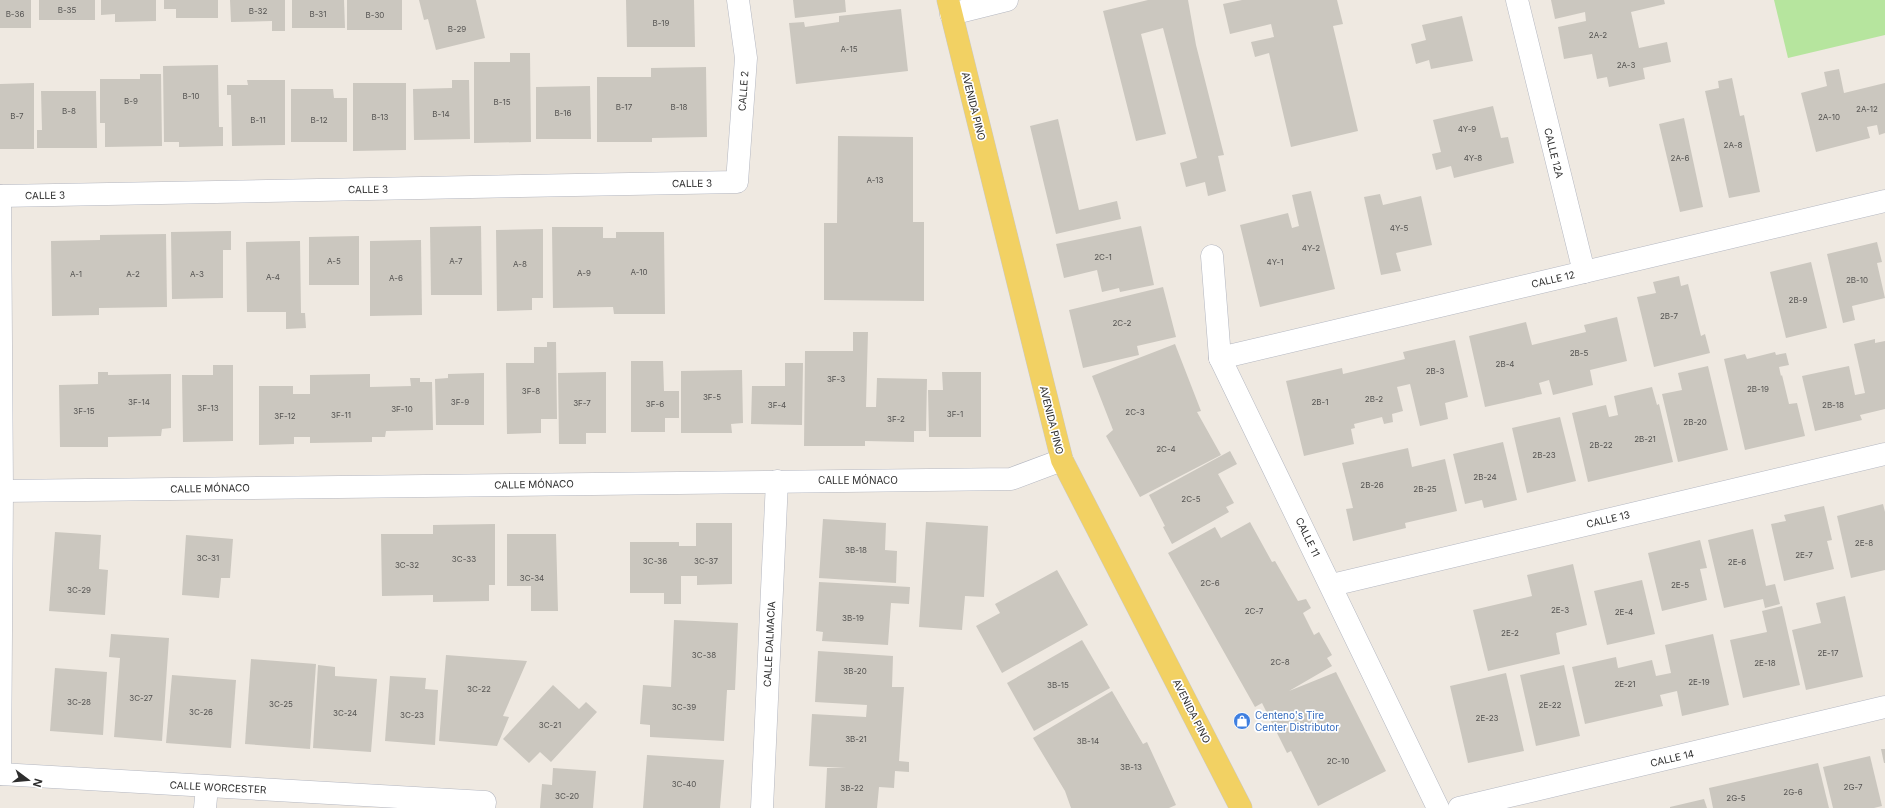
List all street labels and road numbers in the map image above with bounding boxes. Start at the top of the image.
street label: AVENIDA PINO [960,70,988,142]
street label: CALLE 2 [736,71,750,111]
street label: CALLE 12A [1542,127,1566,179]
street label: CALLE 3 [672,177,712,189]
street label: CALLE 3 [348,183,388,195]
street label: CALLE 3 [25,189,65,201]
street label: CALLE 12 [1530,268,1576,290]
street label: AVENIDA PINO [1038,384,1066,456]
street label: CALLE MÓNACO [818,473,898,486]
street label: CALLE MÓNACO [494,476,574,491]
street label: CALLE MÓNACO [170,480,250,495]
street label: CALLE 13 [1585,508,1631,530]
street label: CALLE 11 [1293,515,1323,559]
street label: CALLE DALMACIA [761,601,777,687]
street label: AVENIDA PINO [1171,677,1213,745]
street label: CALLE 14 [1649,747,1695,769]
street label: CALLE WORCESTER [169,778,267,796]

